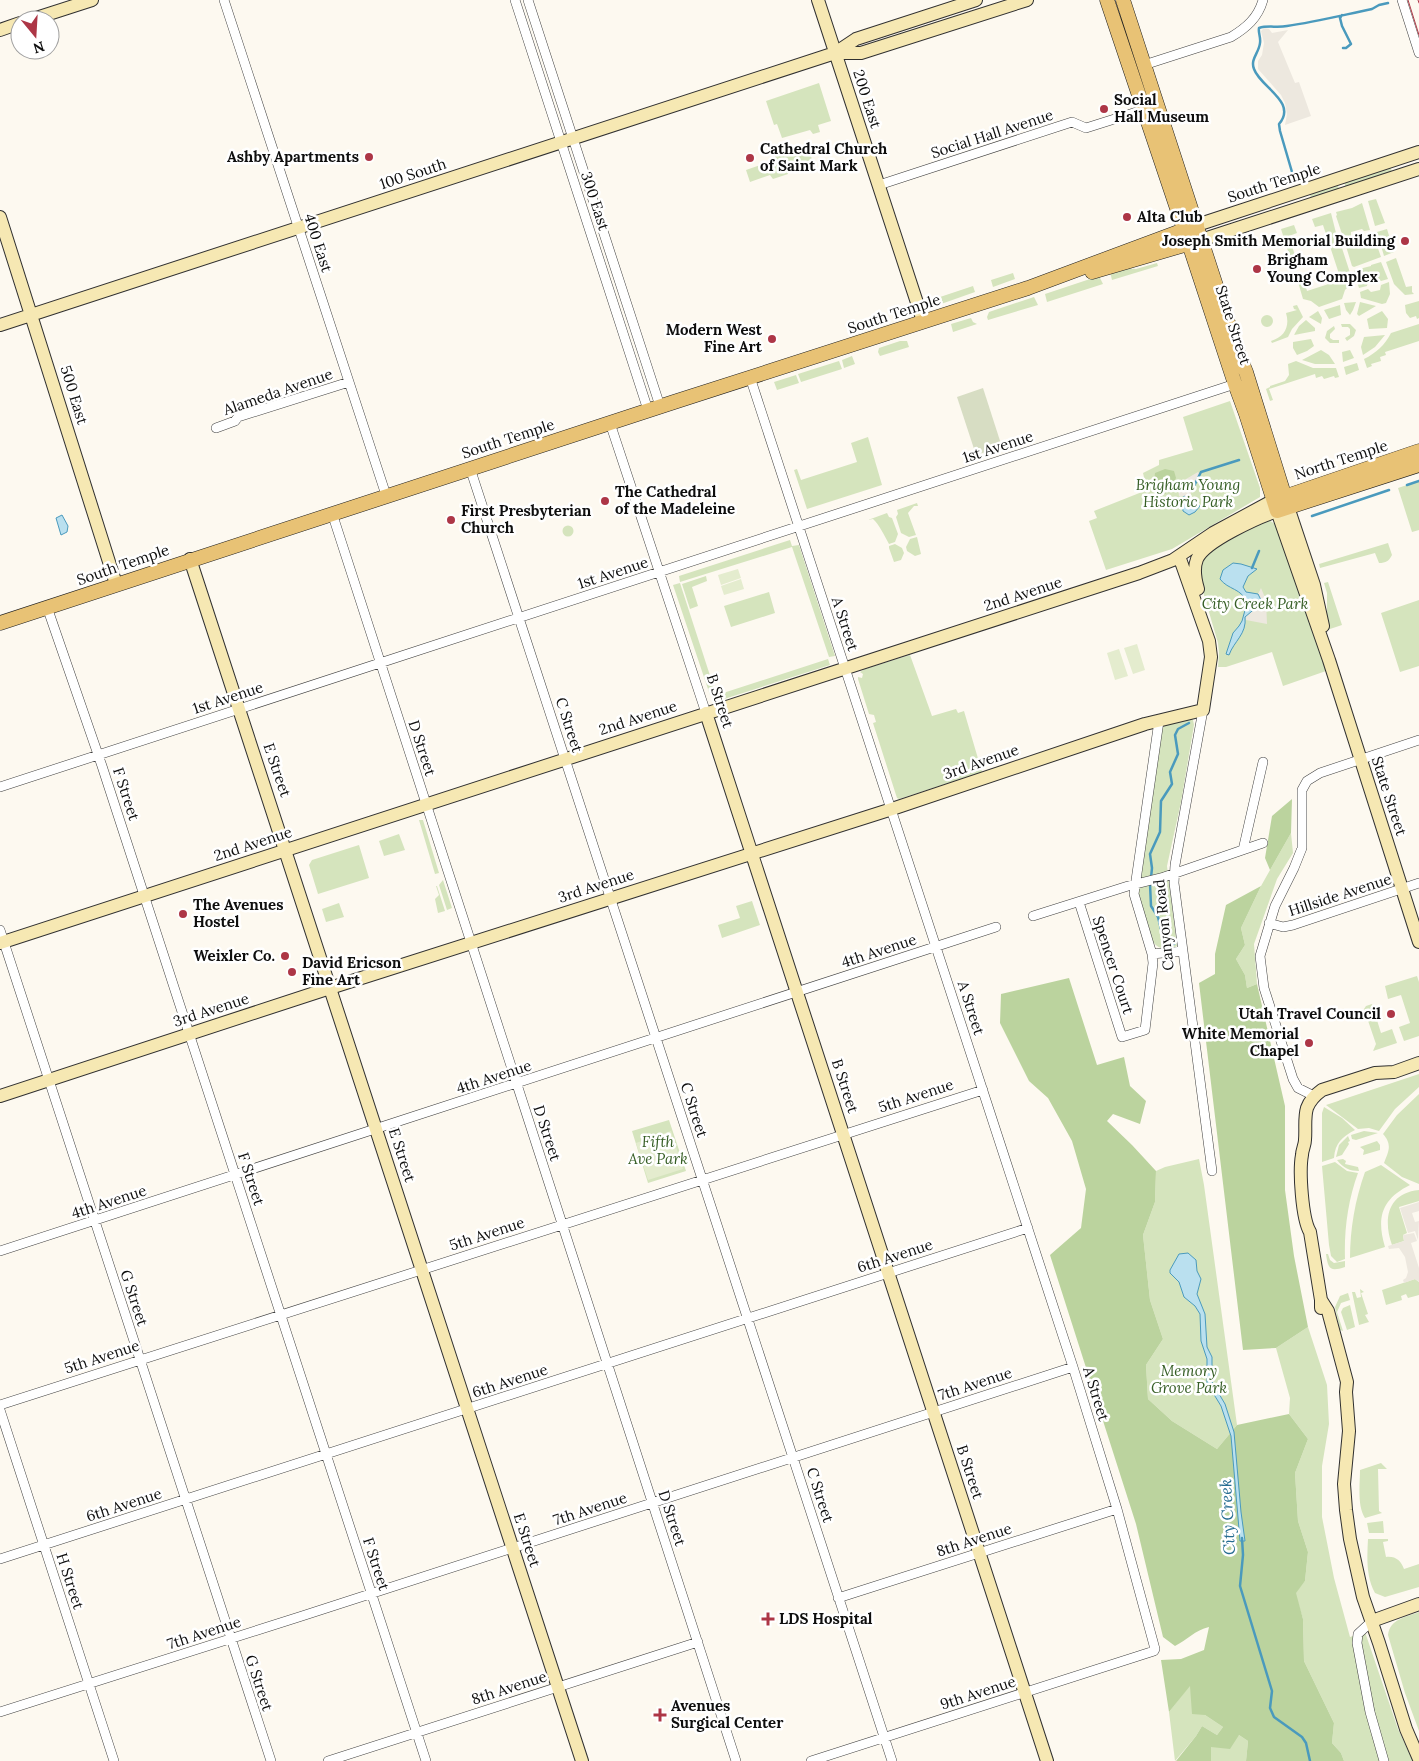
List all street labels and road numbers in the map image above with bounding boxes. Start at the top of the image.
street label: 200 East [849,67,886,131]
street label: Social Hall Avenue [928,105,1055,162]
street label: 100 South [377,154,449,193]
street label: South Temple [1225,159,1323,206]
street label: 300 East [577,169,614,233]
street label: 400 East [300,211,337,275]
street label: State Street [1212,283,1255,367]
street label: South Temple [845,290,943,337]
street label: 500 East [57,363,92,427]
street label: Alameda Avenue [220,364,335,419]
street label: South Temple [459,415,557,462]
street label: 1st Avenue [960,426,1036,467]
street label: North Temple [1292,436,1390,484]
street label: South Temple [74,540,172,589]
street label: 1st Avenue [575,552,651,593]
street label: 2nd Avenue [981,572,1064,615]
street label: A Street [827,593,863,654]
street label: B Street [703,671,738,730]
street label: 1st Avenue [190,677,266,718]
street label: C Street [552,695,587,755]
street label: 2nd Avenue [596,696,679,739]
street label: D Street [405,717,440,778]
street label: E Street [259,740,296,799]
street label: 3rd Avenue [941,740,1021,783]
street label: State Street [1368,754,1411,838]
street label: F Street [109,765,144,823]
street label: 2nd Avenue [211,822,294,865]
street label: 3rd Avenue [556,864,636,907]
street label: Hillside Avenue [1286,869,1394,920]
street label: Canyon Road [1149,878,1178,972]
street label: Spencer Court [1089,914,1138,1016]
street label: 4th Avenue [839,929,919,972]
street label: A Street [953,977,989,1038]
street label: 3rd Avenue [171,988,251,1031]
street label: 4th Avenue [454,1055,534,1098]
street label: B Street [828,1056,863,1115]
street label: 5th Avenue [876,1074,956,1117]
street label: C Street [677,1080,712,1140]
street label: D Street [530,1102,565,1163]
street label: E Street [385,1125,420,1184]
street label: F Street [234,1150,269,1208]
street label: 4th Avenue [69,1180,149,1223]
street label: 5th Avenue [447,1212,527,1255]
street label: 6th Avenue [855,1234,935,1277]
street label: G Street [116,1267,153,1328]
street label: 5th Avenue [62,1335,142,1378]
street label: 6th Avenue [470,1359,550,1402]
street label: 7th Avenue [936,1363,1014,1404]
street label: A Street [1079,1363,1114,1424]
street label: B Street [953,1442,988,1501]
street label: C Street [803,1465,838,1525]
street label: 6th Avenue [84,1483,164,1526]
street label: D Street [655,1487,690,1548]
street label: 7th Avenue [551,1488,629,1529]
street label: E Street [510,1510,545,1569]
street label: 8th Avenue [934,1518,1014,1561]
street label: F Street [359,1535,394,1593]
street label: H Street [52,1550,89,1612]
street label: 7th Avenue [165,1612,243,1653]
street label: G Street [241,1652,278,1713]
street label: 8th Avenue [469,1666,549,1709]
street label: 9th Avenue [938,1671,1018,1714]

